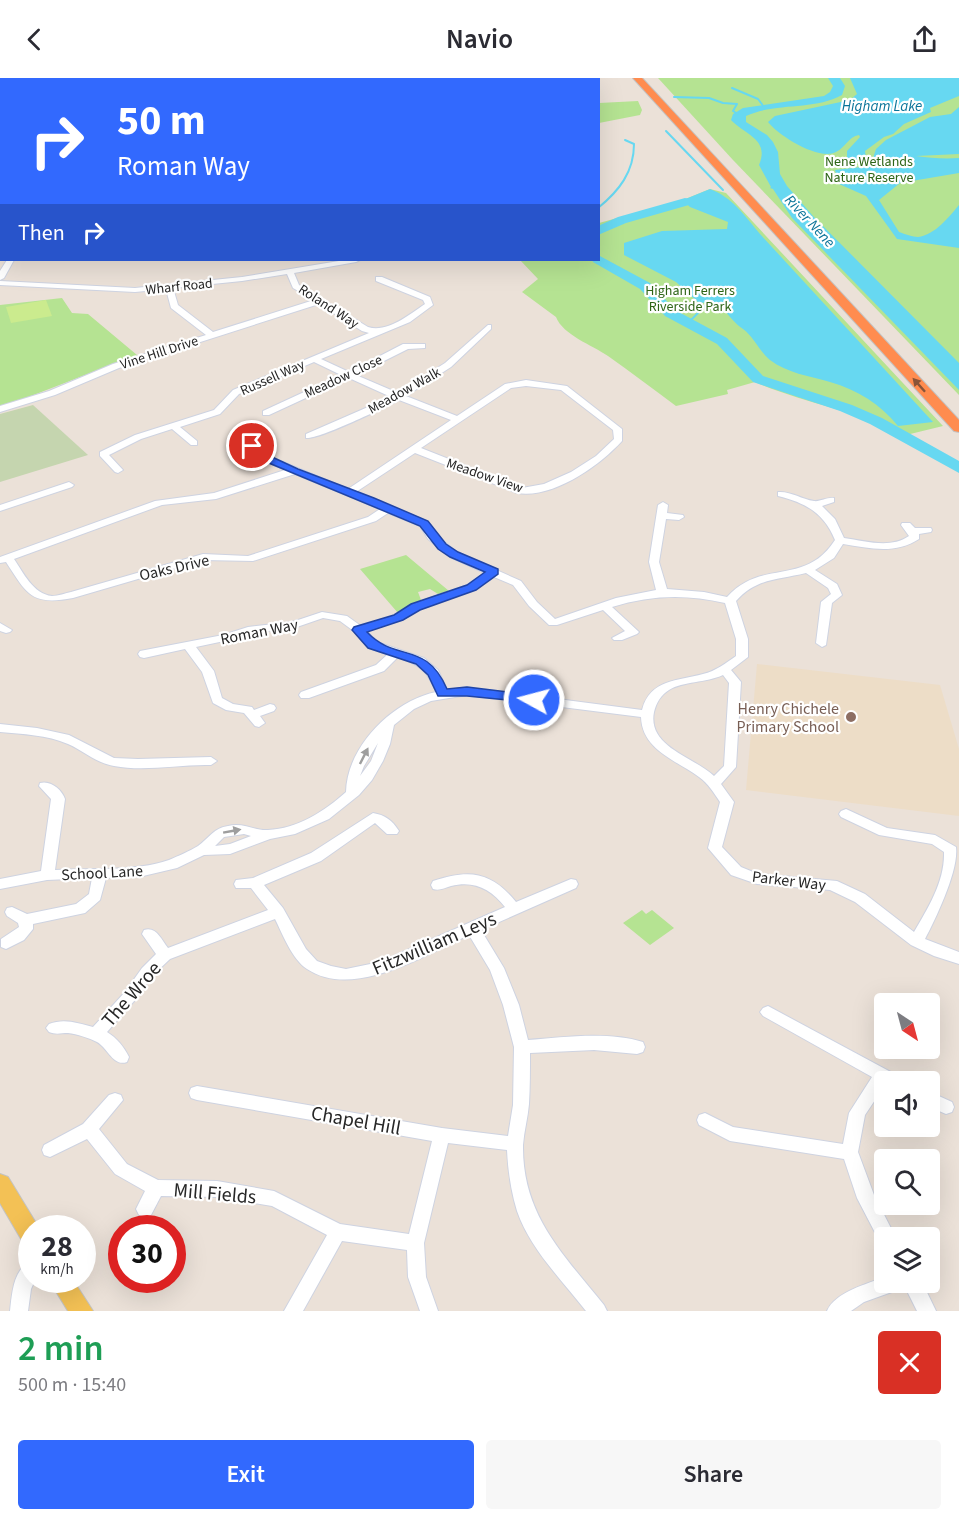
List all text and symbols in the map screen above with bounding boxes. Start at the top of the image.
text: Navio [446,20,513,59]
icon: back [18,23,51,56]
icon: share [908,23,941,56]
text: 50 m [117,91,206,151]
water label: Higham Lake [842,96,922,117]
icon: right [18,102,96,180]
text: Roman Way [117,147,250,186]
park label: Nene Wetlands Nature Reserve [825,152,914,188]
water label: River Nene [780,190,840,252]
icon: right [77,216,110,249]
text: Then [18,217,65,249]
street label: Wharf Road [145,274,214,300]
street label: Roland Way [294,280,363,334]
park label: Higham Ferrers Riverside Park [645,281,735,317]
street label: Vine Hill Drive [118,331,201,375]
street label: Meadow Close [301,350,386,404]
street label: Russell Way [237,355,308,401]
street label: Meadow Walk [364,363,445,419]
one-way arrow [913,378,927,392]
pin [226,420,277,471]
icon: arrive [235,429,268,462]
street label: Meadow View [444,453,526,498]
street label: Oaks Drive [137,549,211,587]
street label: Roman Way [218,614,300,650]
position arrow [502,668,566,732]
place label: Henry Chichele Primary School [737,698,839,738]
marker: Henry Chichele Primary School [844,710,858,724]
one-way arrow [359,747,369,764]
one-way arrow [223,826,242,835]
street label: School Lane [61,860,143,886]
street label: Parker Way [751,866,828,896]
street label: Fitzwilliam Leys [368,905,501,983]
street label: The Wroe [95,956,168,1034]
north arrow [874,993,940,1059]
map controls [874,993,940,1293]
button: sound [874,1071,940,1137]
street label: Chapel Hill [309,1099,403,1143]
button: search [874,1149,940,1215]
street label: Mill Fields [172,1176,257,1212]
speed limit sign: 30 [108,1215,186,1293]
text: 28 [41,1225,73,1268]
button: layers [874,1227,940,1293]
text: km/h [40,1259,74,1280]
text: 2 min [18,1323,104,1374]
button: close [878,1331,941,1394]
text: 500 m · 15:40 [18,1371,126,1399]
button: Exit [18,1440,474,1509]
button: Share [486,1440,941,1509]

